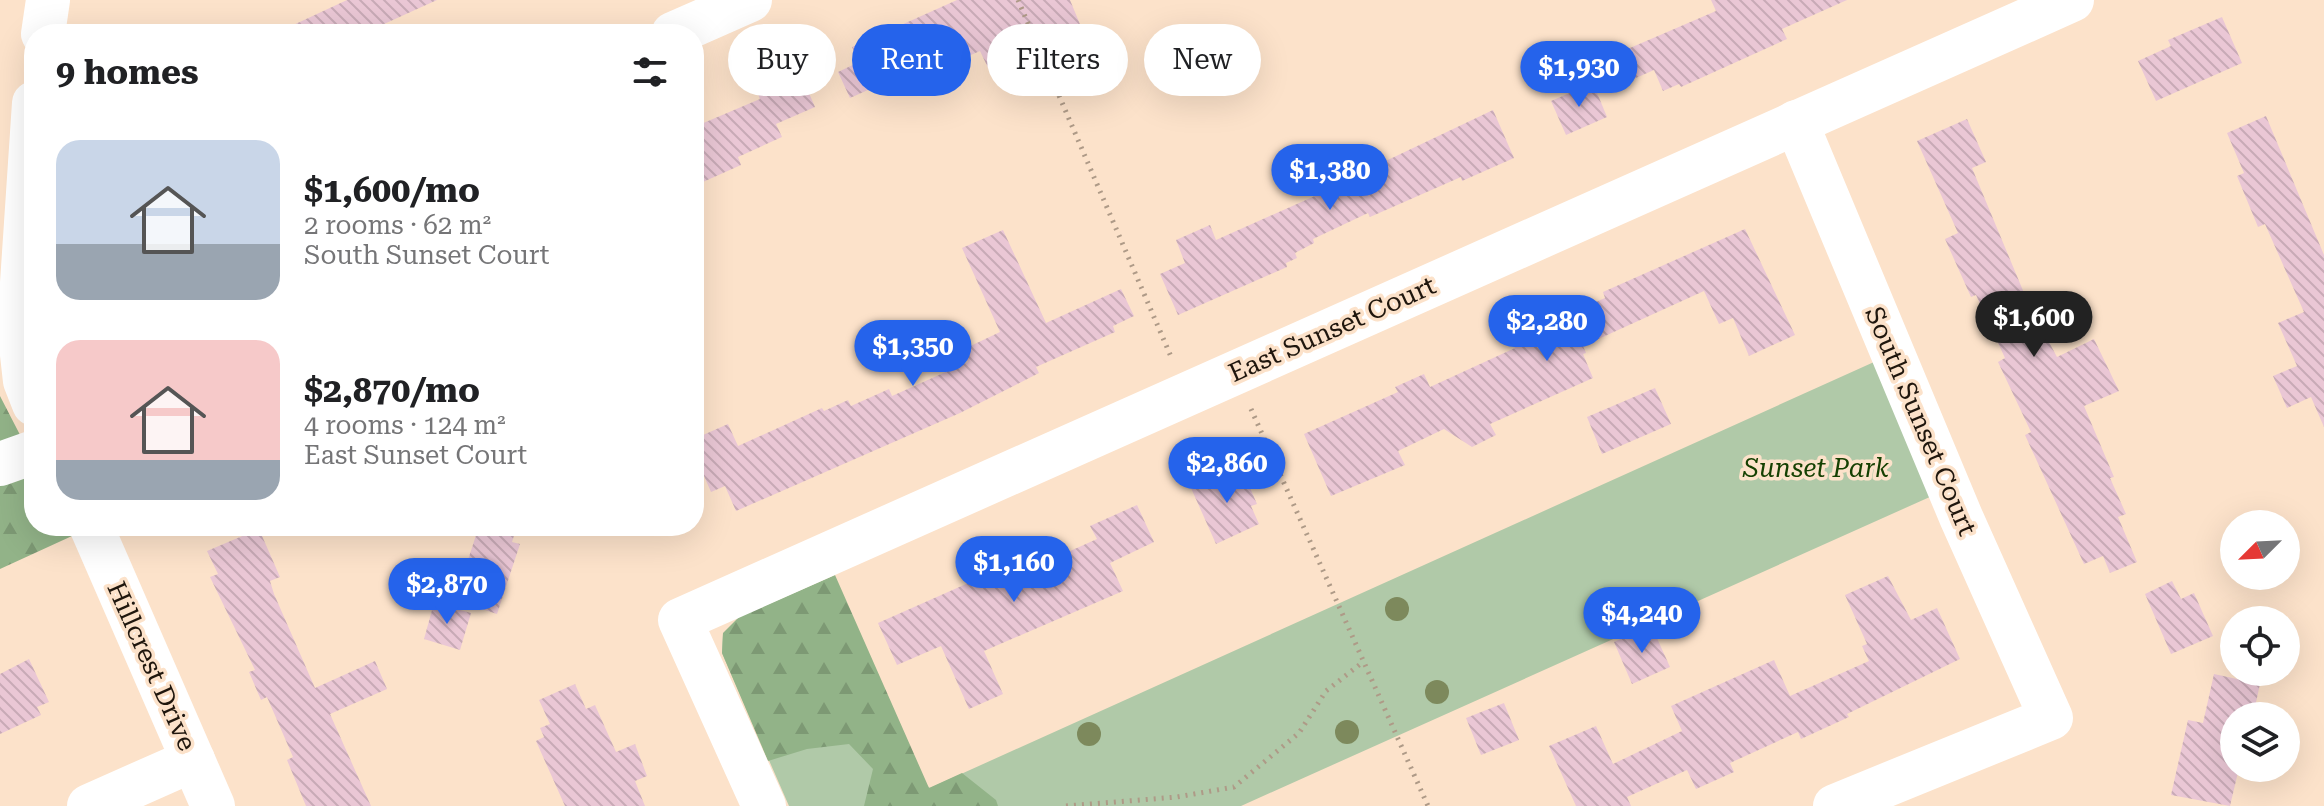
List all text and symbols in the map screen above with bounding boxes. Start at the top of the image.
chip: Buy [728,24,836,96]
chip: Rent [852,24,971,96]
chip: Filters [987,24,1128,96]
chip: New [1144,24,1261,96]
pin: $1,930 [1514,41,1644,109]
icon: filters [628,50,672,94]
text: 9 homes [56,52,199,92]
text: $1,930 [1538,52,1620,82]
pin: $1,380 [1265,144,1395,212]
text: $1,380 [1289,155,1371,185]
text: $1,600/mo [304,170,480,210]
icon: home [120,172,216,268]
text: 2 rooms · 62 m² [304,210,491,240]
text: South Sunset Court [304,240,550,270]
street label: East Sunset Court [1224,270,1440,388]
pin: $1,600 [1969,291,2099,359]
pin: $2,280 [1482,295,1612,363]
street label: South Sunset Court [1859,302,1983,540]
text: $1,600 [1993,302,2075,332]
text: $2,280 [1506,306,1588,336]
pin: $1,350 [848,320,978,388]
text: $1,350 [872,331,954,361]
text: $2,870/mo [304,370,480,410]
icon: home [120,372,216,468]
text: 4 rooms · 124 m² [304,410,506,440]
pin: $2,860 [1162,437,1292,505]
text: East Sunset Court [304,440,527,470]
text: $2,860 [1186,448,1268,478]
park label: Sunset Park [1742,453,1890,483]
north arrow [2220,510,2300,590]
map controls [2220,510,2300,782]
pin: $1,160 [949,536,1079,604]
text: $1,160 [973,547,1055,577]
pin: $2,870 [382,558,512,626]
text: $2,870 [406,569,488,599]
street label: Hillcrest Drive [101,577,203,755]
pin: $4,240 [1577,587,1707,655]
text: $4,240 [1601,598,1683,628]
button: locate [2220,606,2300,686]
button: layers [2220,702,2300,782]

